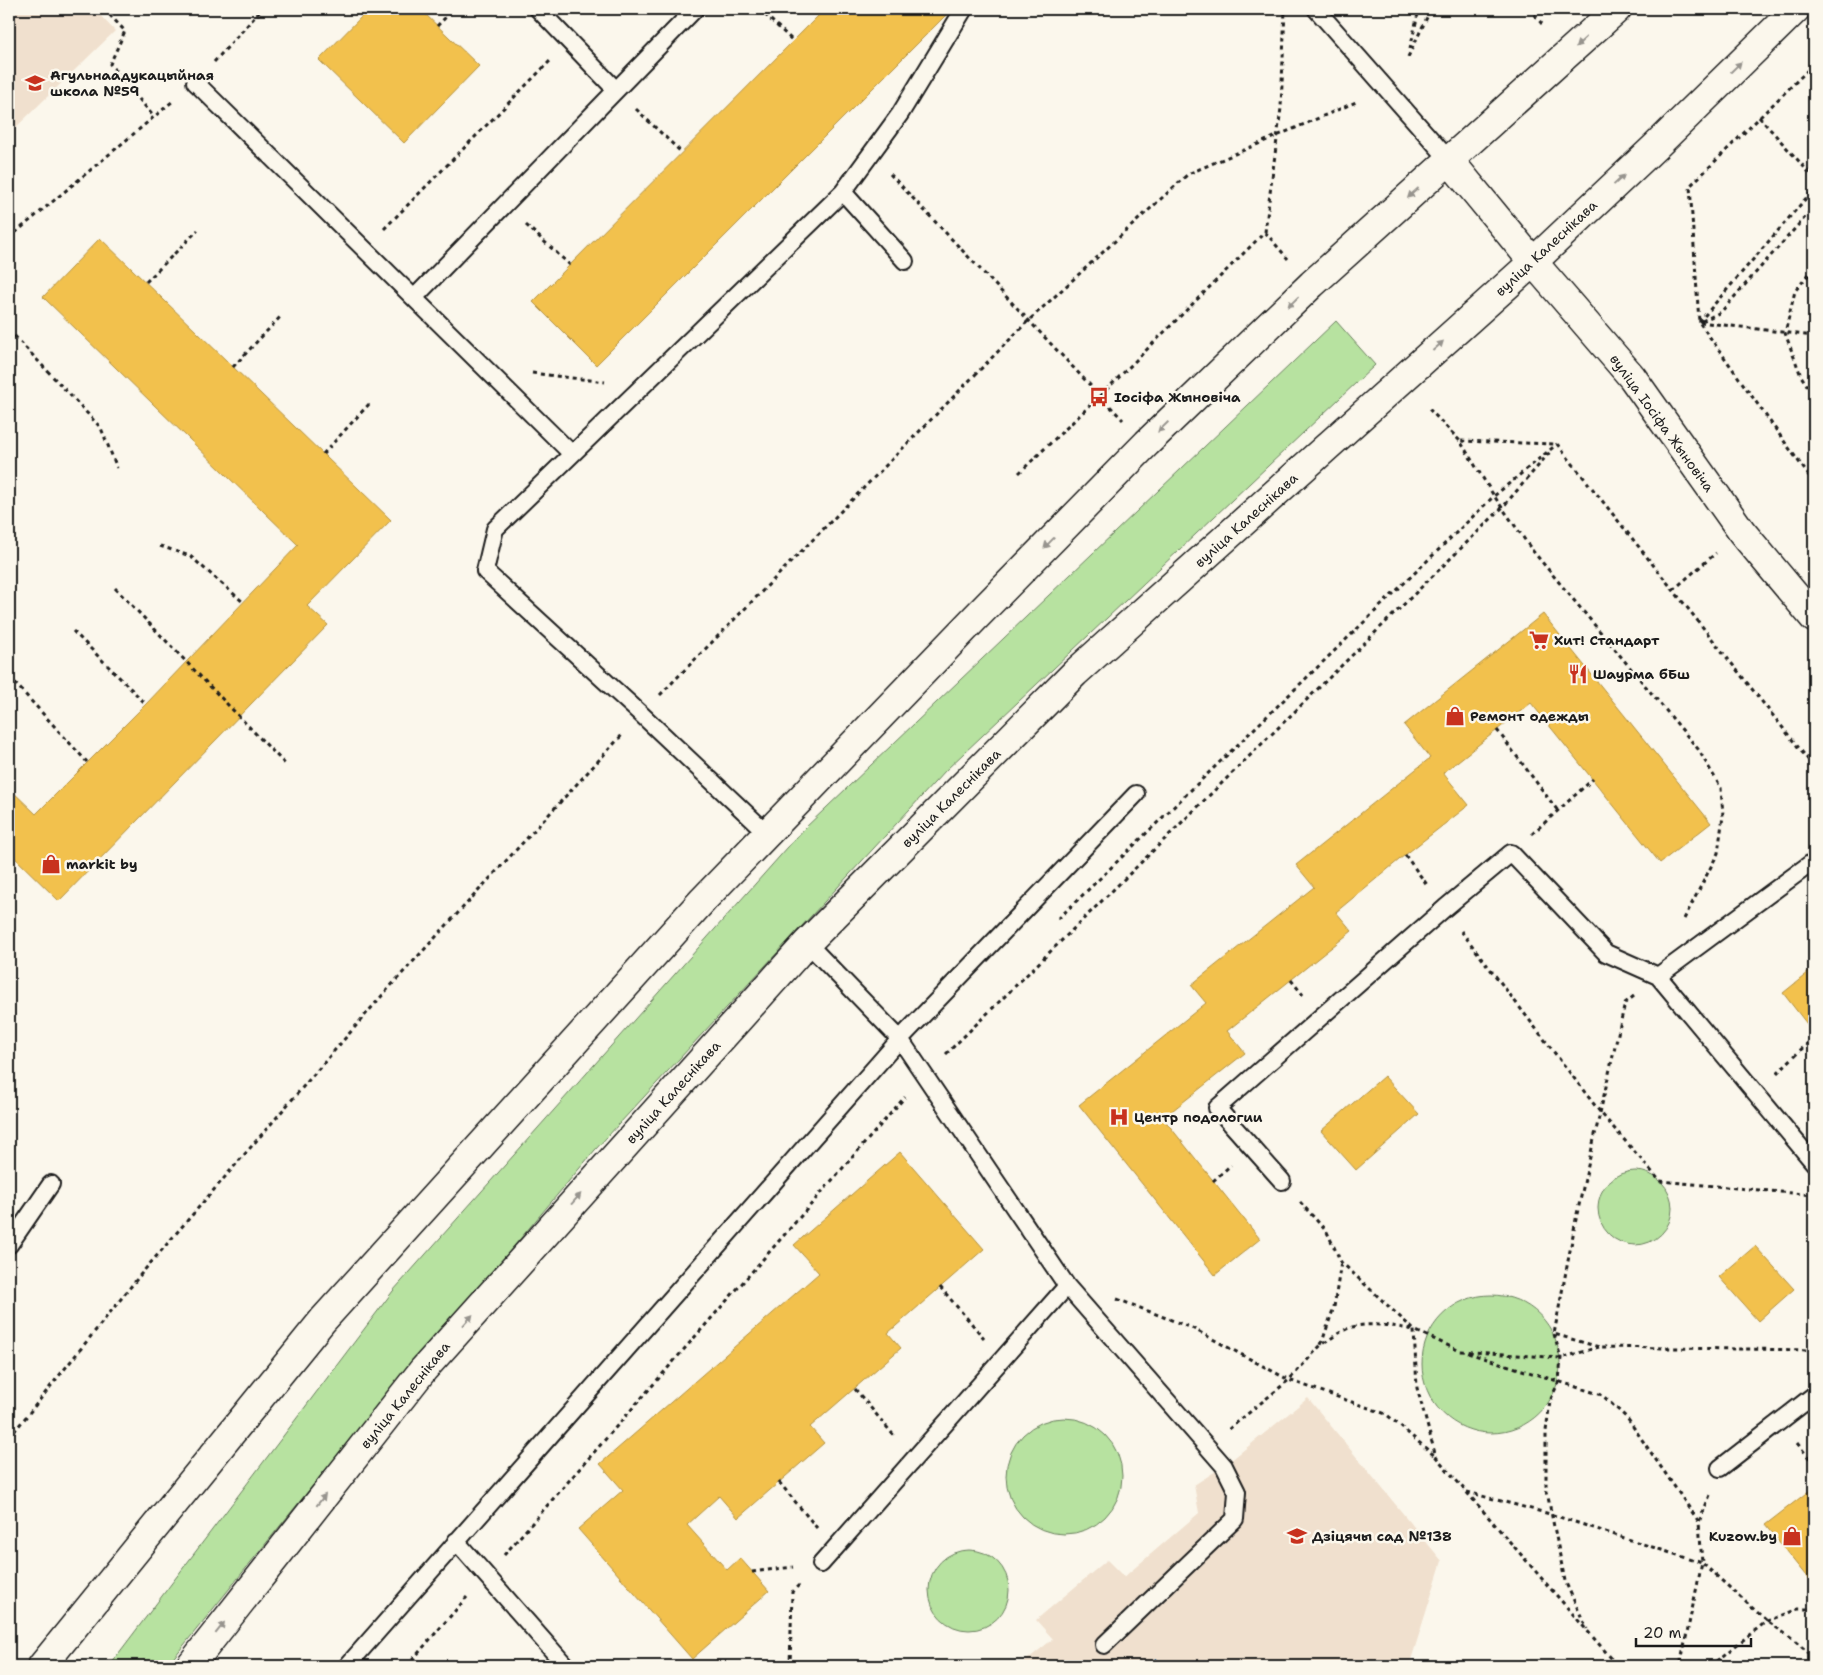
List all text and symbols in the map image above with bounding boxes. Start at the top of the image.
one-way arrow [1576,36,1588,48]
one-way arrow [1730,62,1742,74]
place label: Агульнаадукацыйная школа №59 [50,66,214,100]
school or university icon: Агульнаадукацыйная школа №59 [24,72,46,94]
one-way arrow [1613,174,1625,186]
one-way arrow [1408,187,1420,199]
street label: вуліца Калеснікава [1491,196,1601,300]
one-way arrow [1287,296,1299,308]
one-way arrow [1432,340,1444,352]
street label: вуліца Іосіфа Жыновіча [1606,351,1718,496]
bus stop icon: Іосіфа Жыновіча [1088,386,1110,408]
place label: Іосіфа Жыновіча [1114,388,1241,406]
one-way arrow [1158,421,1170,433]
street label: вуліца Калеснікава [1191,469,1302,571]
one-way arrow [1043,536,1055,548]
supermarket icon: Хит! Стандарт [1528,629,1550,651]
place label: Хит! Стандарт [1554,631,1660,649]
restaurant icon: Шаурма бБш [1567,663,1589,685]
place label: Шаурма бБш [1593,665,1690,683]
shop icon: Ремонт одежды [1444,705,1466,727]
place label: Ремонт одежды [1470,707,1589,725]
street label: вуліца Калеснікава [898,744,1005,851]
shop icon: markit by [40,853,62,875]
place label: markit by [66,855,138,873]
street label: вуліца Калеснікава [622,1036,724,1147]
hospital icon: Центр подологии [1108,1106,1130,1128]
place label: Центр подологии [1134,1108,1263,1126]
one-way arrow [570,1194,582,1206]
one-way arrow [462,1315,474,1327]
street label: вуліца Калеснікава [356,1337,454,1452]
one-way arrow [315,1494,326,1507]
school or university icon: Дзіцячы сад №138 [1286,1525,1308,1547]
shop icon: Kuzow.by [1781,1525,1803,1547]
place label: Дзіцячы сад №138 [1312,1527,1452,1545]
place label: Kuzow.by [1709,1527,1777,1545]
scale bar [1636,1615,1750,1647]
one-way arrow [215,1621,225,1635]
text: 20 m [1643,1623,1682,1643]

